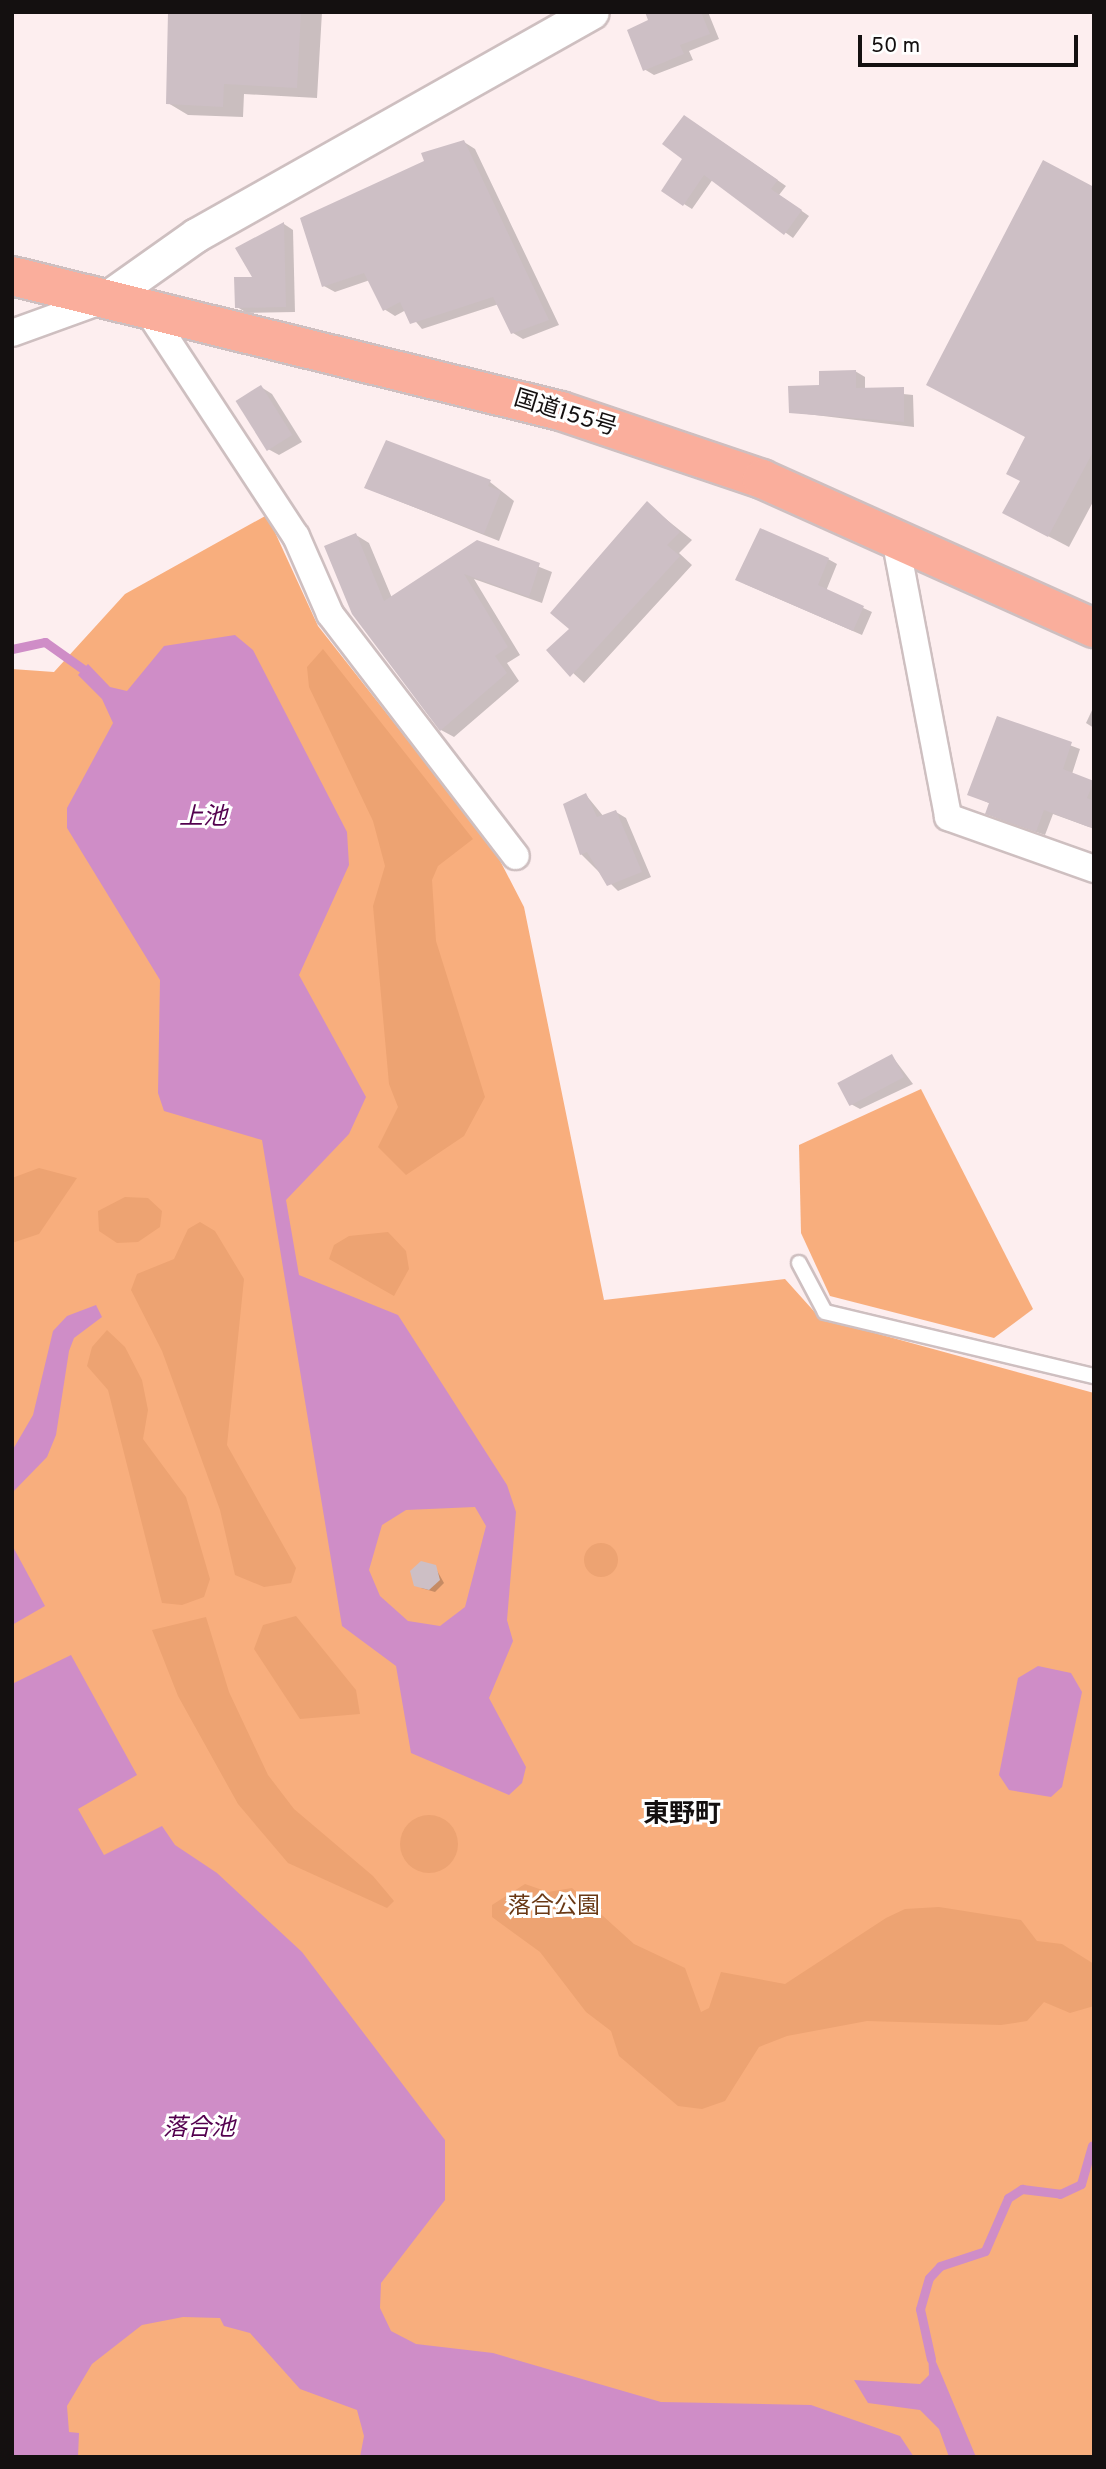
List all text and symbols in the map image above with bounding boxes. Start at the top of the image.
scale bar [861,21,1082,65]
text: 50 m [871,33,920,60]
street label: 国道155号 [510,386,620,444]
water label: 上池 [179,805,227,833]
district label: 東野町 [643,1800,721,1832]
park label: 落合公園 [508,1894,600,1922]
water label: 落合池 [163,2116,235,2144]

